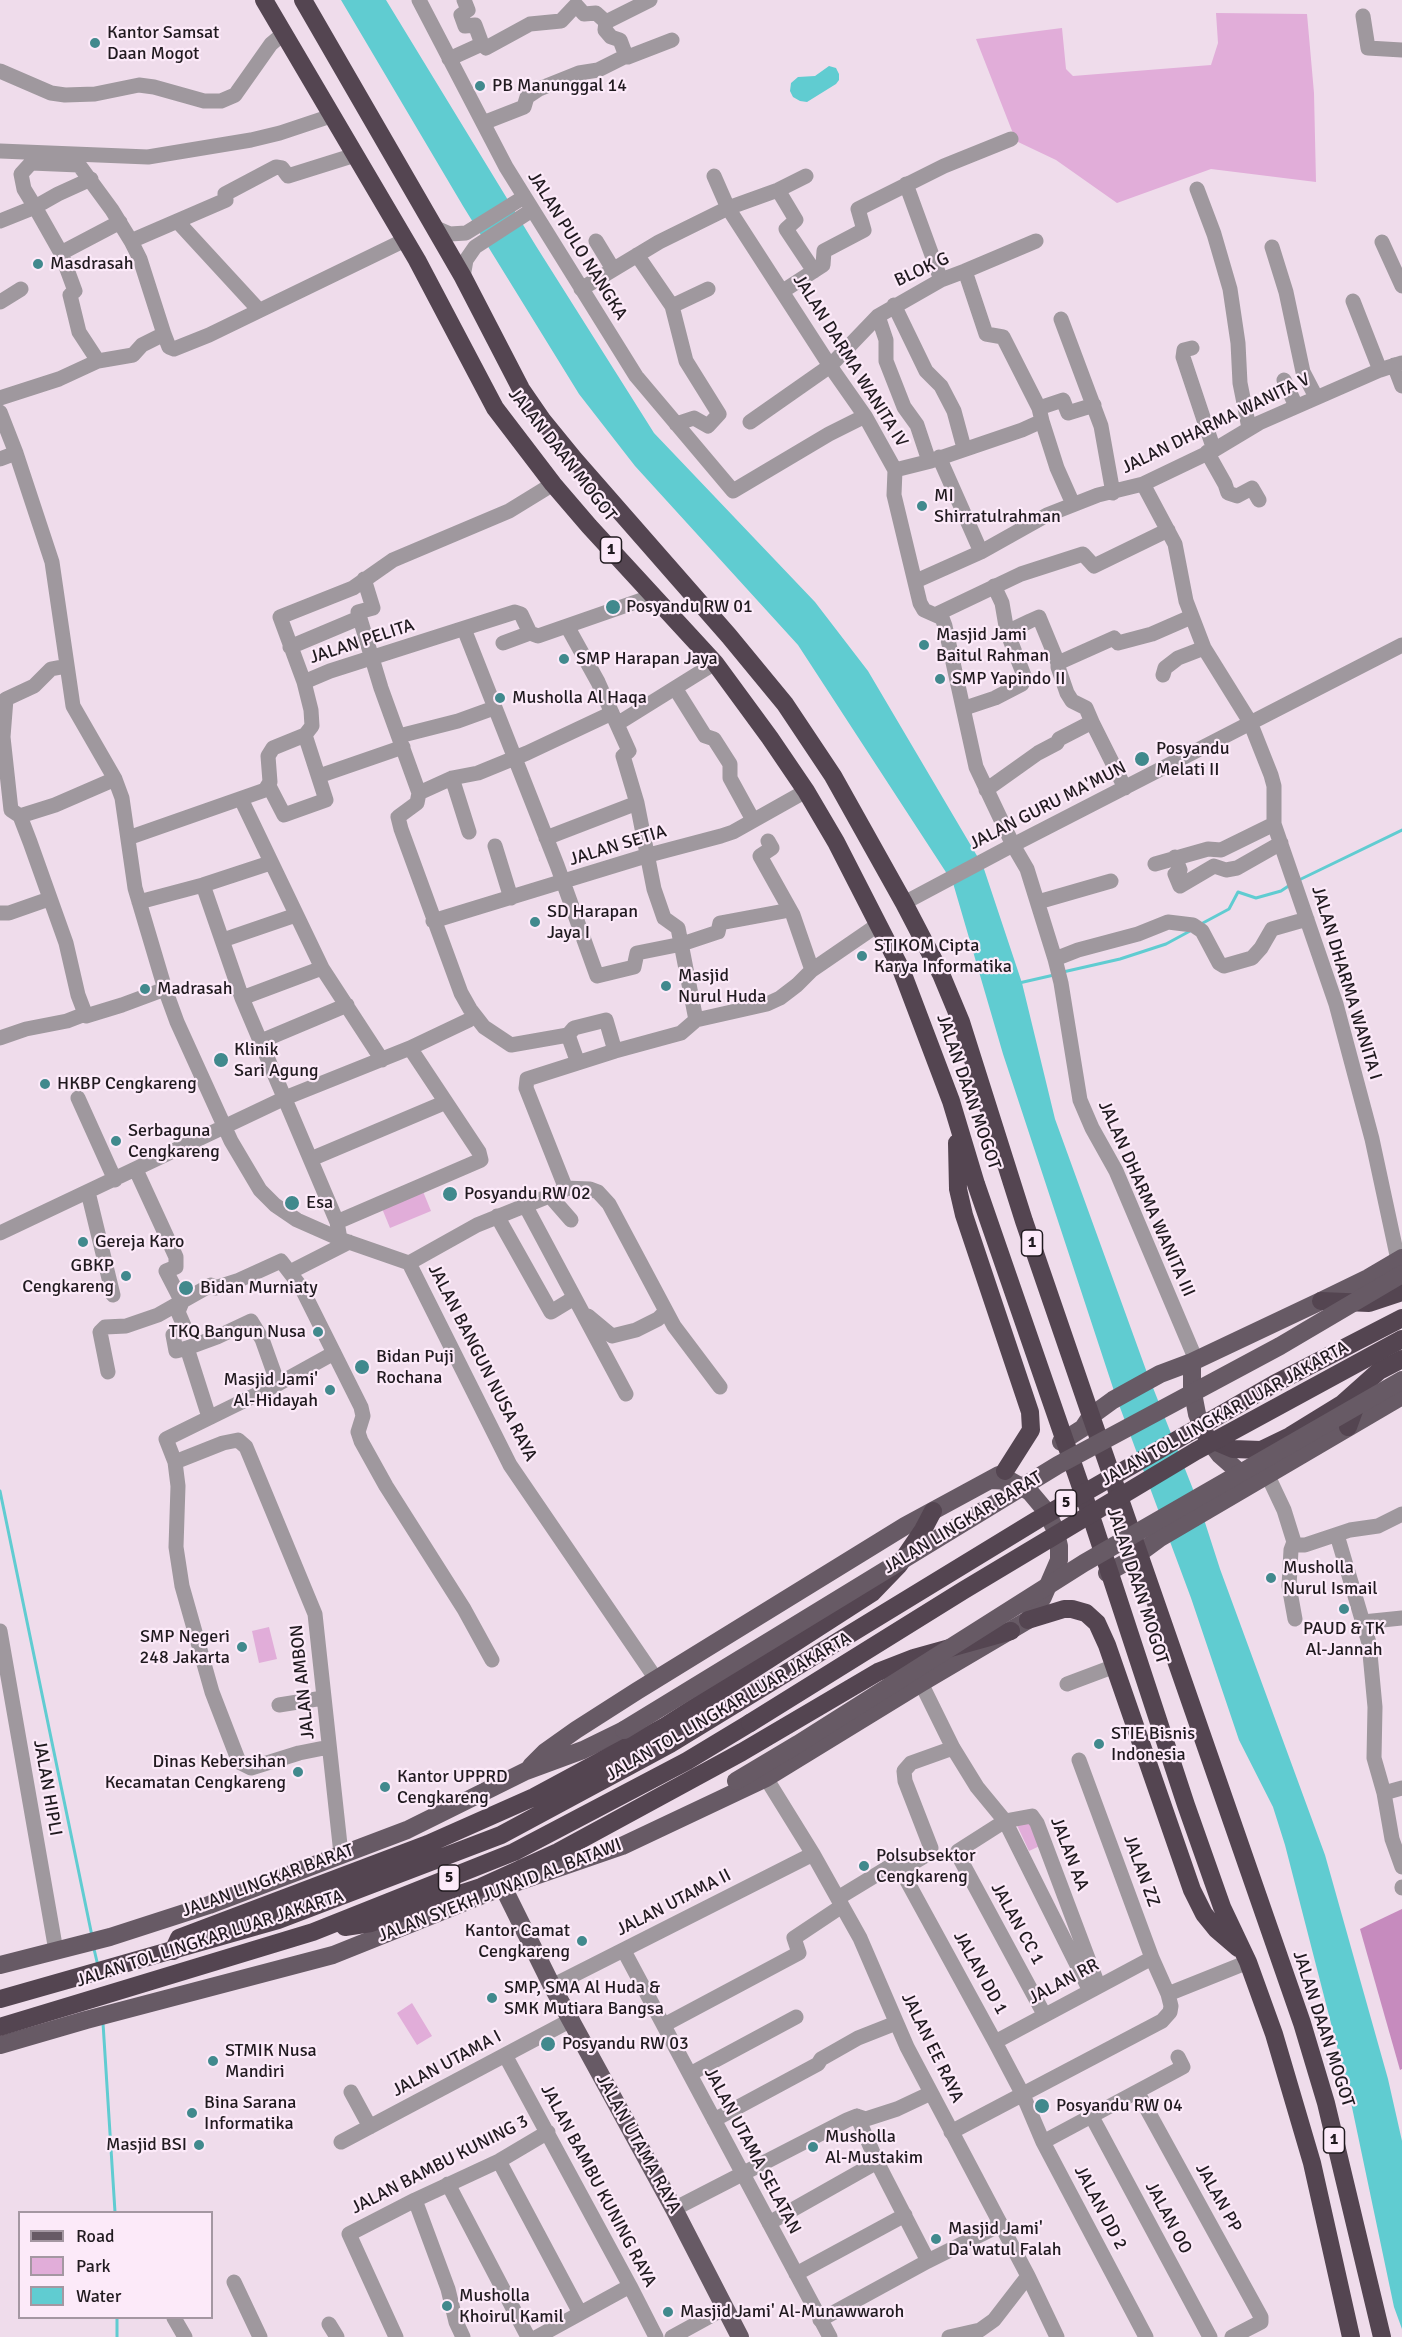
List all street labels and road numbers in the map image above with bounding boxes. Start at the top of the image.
street label: JALAN PULO NANGKA [523,168,631,324]
street label: BLOK G [891,248,953,292]
street label: JALAN DARMA WANITA IV [788,271,912,451]
street label: JALAN DHARMA WANITA V [1118,369,1314,479]
street label: JALAN DAAN MOGOT [503,384,621,526]
road number: 1 [600,537,622,563]
street label: JALAN PELITA [307,615,417,669]
street label: JALAN GURU MA'MUN [966,757,1130,855]
street label: JALAN SETIA [567,821,669,871]
street label: JALAN DHARMA WANITA I [1306,883,1386,1083]
street label: JALAN DAAN MOGOT [931,1011,1005,1173]
street label: JALAN DHARMA WANITA III [1093,1098,1199,1300]
road number: 1 [1022,1230,1042,1256]
street label: JALAN BANGUN NUSA RAYA [423,1261,541,1465]
street label: JALAN TOL LINGKAR LUAR JAKARTA [1098,1337,1352,1491]
street label: JALAN LINGKAR BARAT [880,1467,1046,1579]
road number: 5 [1056,1490,1076,1516]
street label: JALAN DAAN MOGOT [1102,1505,1172,1667]
street label: JALAN AMBON [286,1623,320,1741]
street label: JALAN TOL LINGKAR LUAR JAKARTA [603,1628,855,1786]
street label: JALAN HIPLI [28,1738,66,1838]
street label: JALAN AA [1045,1814,1093,1894]
street label: JALAN ZZ [1118,1832,1164,1910]
street label: JALAN SYEKH JUNAID AL BATAWI [375,1834,625,1948]
street label: JALAN LINGKAR BARAT [179,1840,357,1922]
road number: 5 [438,1865,460,1891]
street label: JALAN UTAMA II [613,1865,735,1941]
street label: JALAN CC 1 [986,1879,1048,1969]
street label: JALAN TOL LINGKAR LUAR JAKARTA [74,1886,346,1992]
street label: JALAN DD 1 [948,1927,1012,2019]
street label: JALAN DAAN MOGOT [1288,1948,1358,2110]
street label: JALAN RR [1025,1954,1103,2010]
street label: JALAN EE RAYA [896,1990,968,2106]
street label: JALAN UTAMA I [389,2026,505,2102]
street label: JALAN UTAMA SELATAN [699,2064,805,2238]
street label: JALAN UTAMA RAYA [591,2071,685,2217]
street label: JALAN BAMBU KUNING RAYA [535,2081,661,2291]
street label: JALAN BAMBU KUNING 3 [348,2111,532,2219]
road number: 1 [1324,2127,1344,2153]
street label: JALAN PP [1190,2160,1246,2236]
street label: JALAN DD 2 [1069,2162,1131,2254]
street label: JALAN OO [1140,2178,1196,2258]

